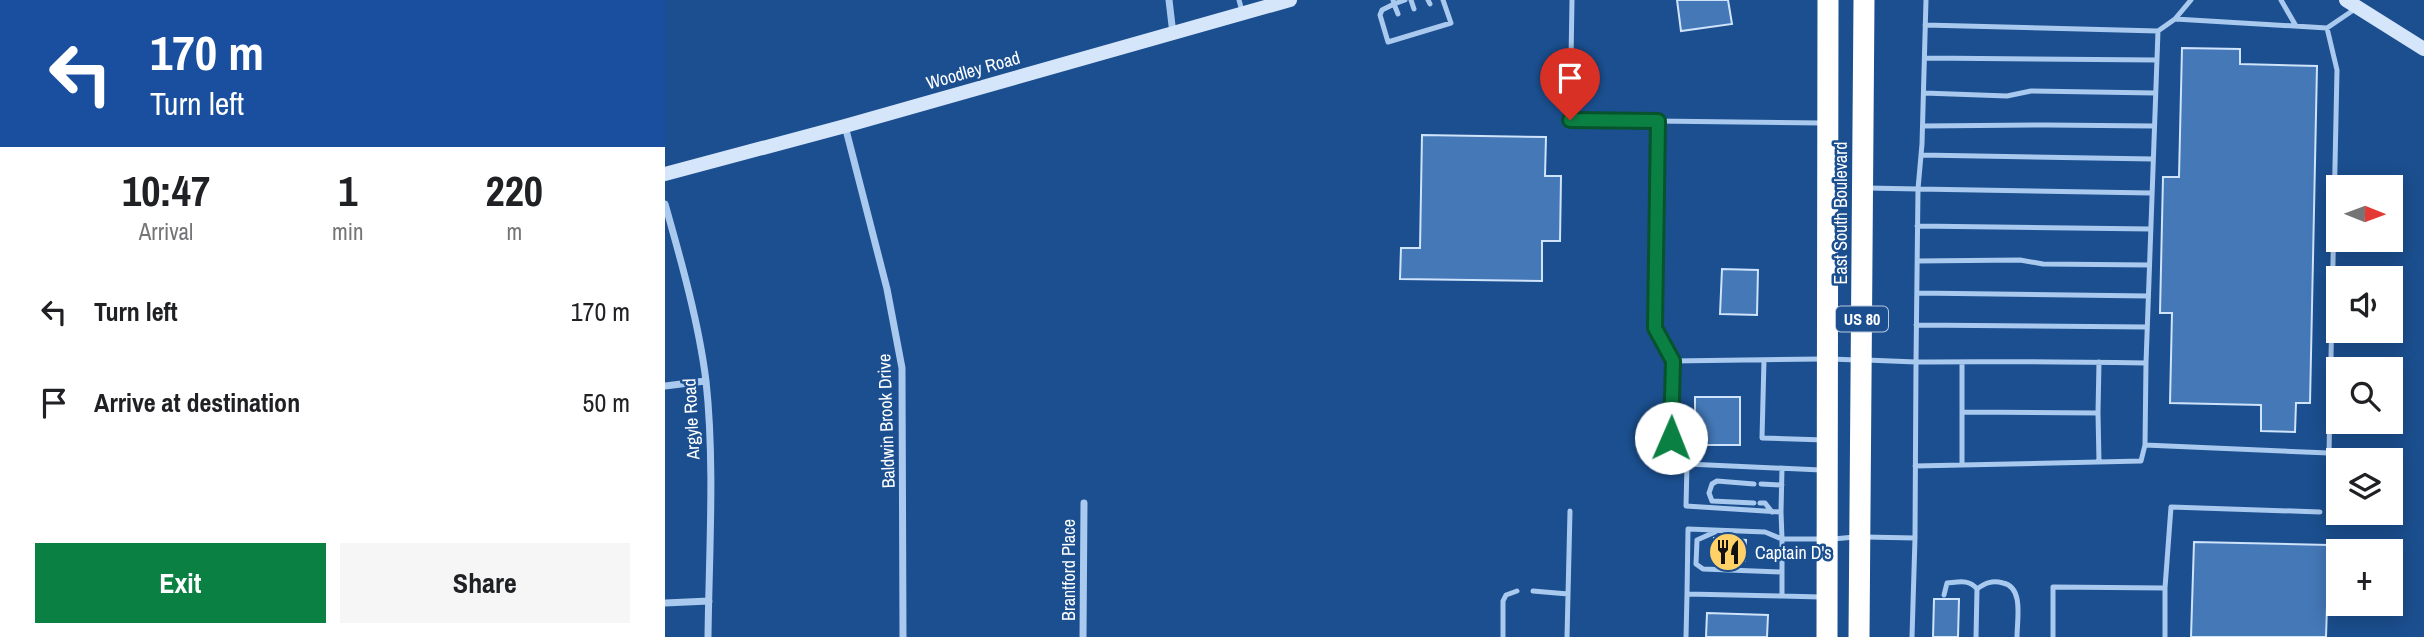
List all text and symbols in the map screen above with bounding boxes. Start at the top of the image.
text: 170 m [150,19,264,85]
icon: left [35,28,126,119]
street label: Woodley Road [923,45,1023,95]
pin [1540,48,1600,120]
icon: arrive [1551,59,1589,97]
text: Turn left [150,82,244,125]
street label: East South Boulevard [1828,142,1853,284]
text: 10:47 [122,163,210,219]
text: 1 [338,163,357,219]
text: 220 [486,163,543,219]
north arrow [2326,175,2403,252]
map controls [2326,175,2403,616]
text: Arrival [139,216,193,247]
text: min [332,216,364,247]
text: m [506,216,522,247]
button: sound [2326,266,2403,343]
icon: left [35,293,73,331]
text: Turn left [94,294,178,329]
text: 170 m [571,294,630,329]
road number: US 80 [1836,306,1888,332]
street label: Baldwin Brook Drive [871,353,901,489]
button: search [2326,357,2403,434]
street label: Argyle Road [676,378,706,461]
icon: arrive [35,384,73,422]
text: Arrive at destination [94,385,300,420]
text: 50 m [583,385,630,420]
position arrow [1634,401,1708,475]
button: layers [2326,448,2403,525]
street label: Brantford Place [1056,519,1081,621]
restaurant icon: Captain D's [1707,531,1749,573]
button: + [2326,539,2403,616]
place label: Captain D's [1755,540,1832,565]
button: Exit [35,543,326,623]
button: Share [340,543,630,623]

